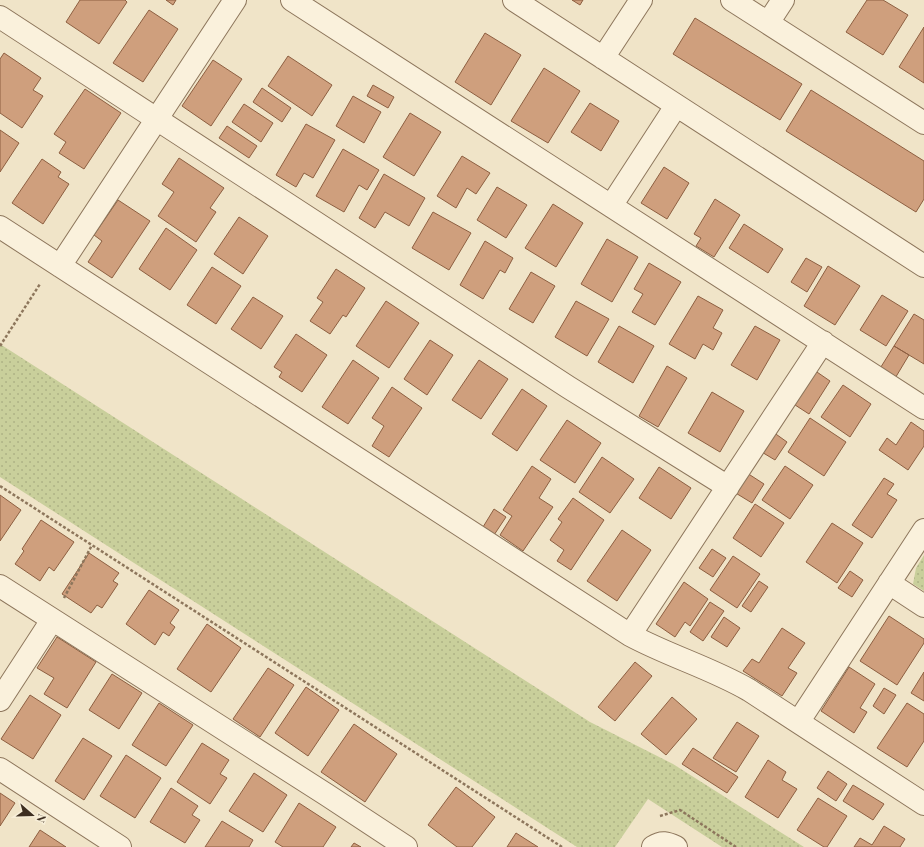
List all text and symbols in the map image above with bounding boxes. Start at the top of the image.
north arrow [12,795,52,835]
text: N [33,812,50,825]

